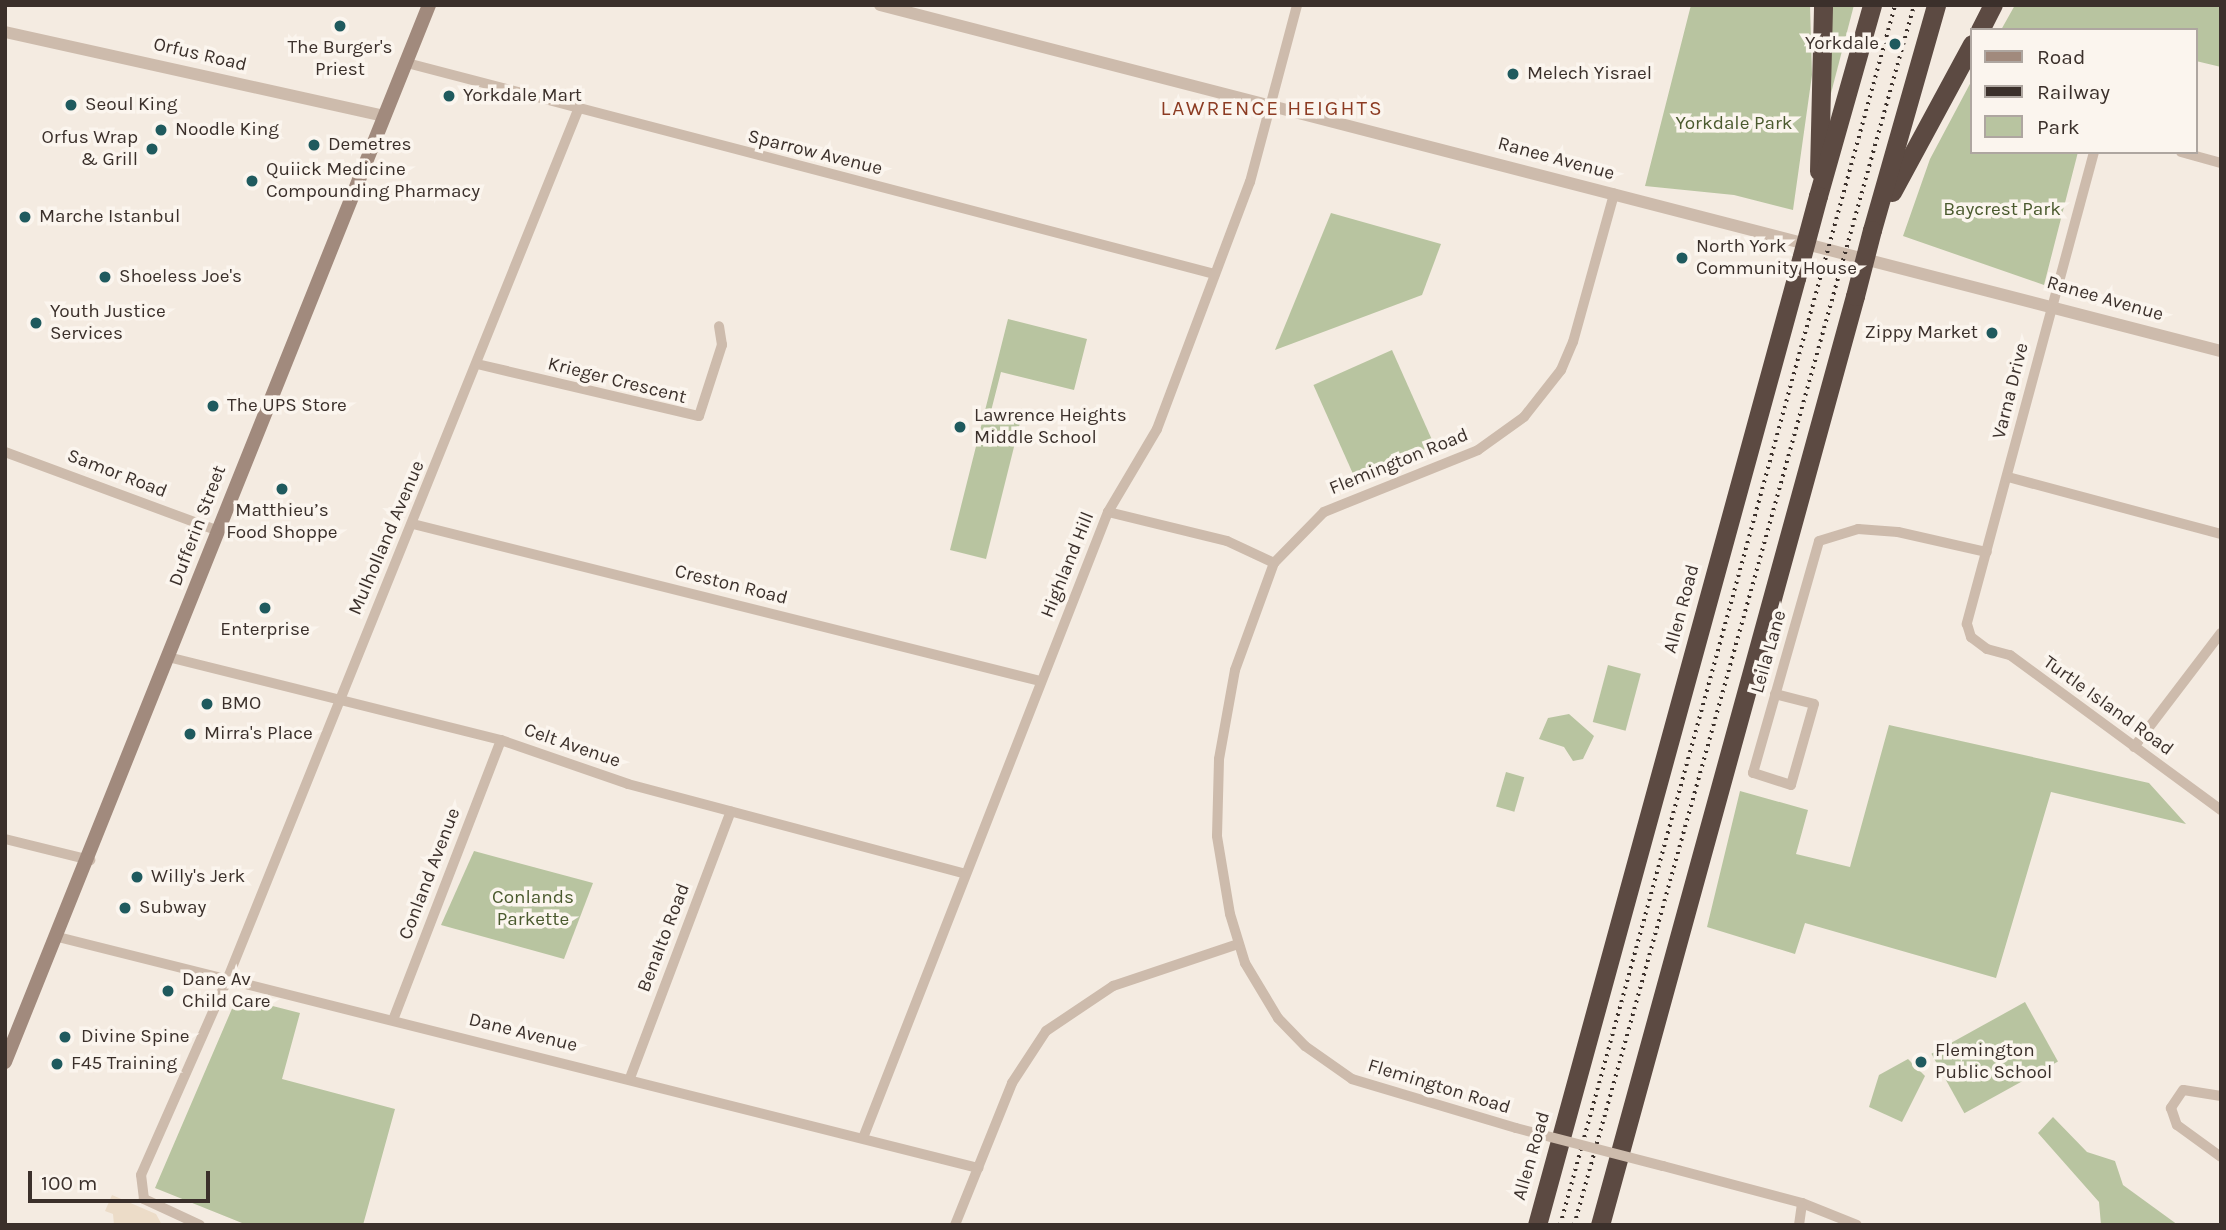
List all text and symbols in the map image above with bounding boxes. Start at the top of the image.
marker: The Burger's Priest [332,18,348,34]
legend [1970,28,2198,154]
street label: Orfus Road [151,33,249,77]
place label: Yorkdale [1805,33,1879,55]
marker: Yorkdale [1885,34,1905,54]
place label: The Burger's Priest [287,37,393,81]
text: Road [2037,45,2085,69]
place label: Melech Yisrael [1527,63,1652,85]
marker: Melech Yisrael [1505,66,1521,82]
text: Railway [2037,80,2110,104]
place label: Yorkdale Mart [463,85,582,107]
marker: Yorkdale Mart [441,88,457,104]
place label: Seoul King [85,94,177,116]
district label: LAWRENCE HEIGHTS [1162,95,1382,121]
marker: Seoul King [63,97,79,113]
park label: Yorkdale Park [1675,113,1793,135]
text: Park [2037,115,2080,139]
place label: Noodle King [175,119,279,141]
marker: Noodle King [153,122,169,138]
street label: Sparrow Avenue [745,125,885,181]
place label: Orfus Wrap & Grill [42,127,138,171]
street label: Ranee Avenue [1495,132,1617,186]
place label: Demetres [328,134,412,156]
marker: Demetres [306,137,322,153]
marker: Orfus Wrap & Grill [144,141,160,157]
place label: Quiick Medicine Compounding Pharmacy [266,159,480,203]
marker: Quiick Medicine Compounding Pharmacy [244,173,260,189]
park label: Baycrest Park [1943,199,2061,221]
place label: Marche Istanbul [39,206,180,228]
marker: Marche Istanbul [17,209,33,225]
place label: North York Community House [1696,236,1857,280]
marker: North York Community House [1674,250,1690,266]
place label: Shoeless Joe's [119,266,242,288]
marker: Shoeless Joe's [97,269,113,285]
street label: Ranee Avenue [2044,271,2166,327]
place label: Youth Justice Services [50,301,166,345]
marker: Youth Justice Services [28,315,44,331]
place label: Zippy Market [1865,322,1978,344]
marker: Zippy Market [1984,325,2000,341]
street label: Varna Drive [1988,341,2034,441]
street label: Krieger Crescent [545,353,689,409]
place label: The UPS Store [227,395,347,417]
marker: The UPS Store [205,398,221,414]
place label: Lawrence Heights Middle School [974,405,1127,449]
marker: Lawrence Heights Middle School [952,419,968,435]
street label: Flemington Road [1326,424,1472,500]
street label: Samor Road [64,445,170,503]
street label: Mulholland Avenue [344,457,430,619]
street label: Dufferin Street [165,462,231,590]
marker: Matthieu’s Food Shoppe [274,481,290,497]
place label: Matthieu’s Food Shoppe [226,500,338,544]
street label: Highland Hill [1036,509,1100,621]
street label: Creston Road [672,560,790,610]
street label: Allen Road [1659,562,1705,656]
marker: Enterprise [257,600,273,616]
street label: Leila Lane [1746,608,1792,696]
place label: Enterprise [220,619,310,641]
street label: Turtle Island Road [2038,651,2178,761]
place label: BMO [221,693,261,715]
marker: BMO [199,696,215,712]
street label: Celt Avenue [521,719,623,773]
place label: Mirra's Place [204,723,313,745]
marker: Mirra's Place [182,726,198,742]
street label: Conland Avenue [394,805,466,943]
place label: Willy's Jerk [151,866,245,888]
marker: Willy's Jerk [129,869,145,885]
street label: Benalto Road [633,880,695,996]
park label: Conlands Parkette [492,887,574,931]
place label: Subway [139,897,206,919]
marker: Subway [117,900,133,916]
place label: Dane Av Child Care [182,969,271,1013]
marker: Dane Av Child Care [160,983,176,999]
street label: Dane Avenue [466,1008,580,1058]
place label: Divine Spine [81,1026,190,1048]
marker: Divine Spine [55,1027,75,1047]
place label: Flemington Public School [1935,1040,2052,1084]
place label: F45 Training [71,1053,177,1075]
street label: Flemington Road [1365,1054,1513,1120]
marker: Flemington Public School [1913,1054,1929,1070]
marker: F45 Training [49,1056,65,1072]
street label: Allen Road [1508,1109,1556,1203]
scale bar [32,1156,214,1200]
text: 100 m [41,1171,98,1195]

